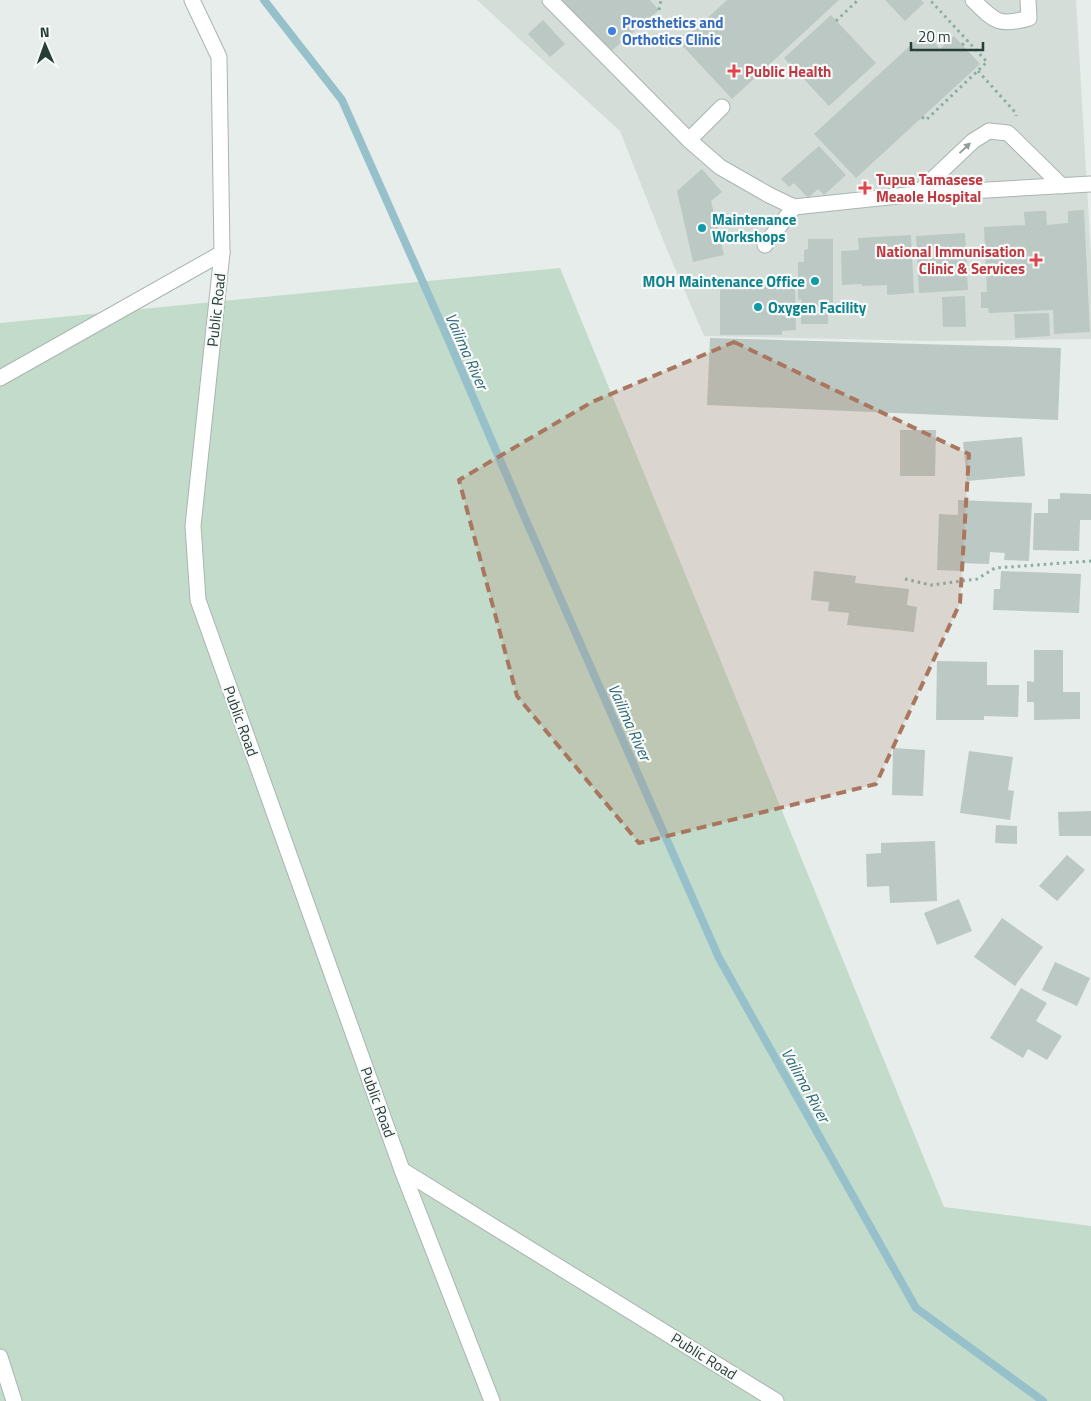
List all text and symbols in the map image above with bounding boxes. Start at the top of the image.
place label: Prosthetics and Orthotics Clinic [622,11,723,51]
north arrow [20,20,70,70]
scale bar [911,20,984,52]
text: N [39,21,50,42]
marker: Prosthetics and Orthotics Clinic [606,25,618,37]
text: 20 m [918,25,951,48]
place label: Public Health [745,60,831,83]
marker: Public Health [727,64,741,78]
one-way arrow [959,142,971,154]
place label: Tupua Tamasese Meaole Hospital [876,168,983,208]
marker: Tupua Tamasese Meaole Hospital [858,181,872,195]
place label: Maintenance Workshops [712,208,797,248]
marker: Maintenance Workshops [696,222,708,234]
place label: National Immunisation Clinic & Services [876,240,1025,280]
marker: National Immunisation Clinic & Services [1029,253,1043,267]
place label: MOH Maintenance Office [643,270,805,293]
street label: Public Road [201,272,231,348]
marker: MOH Maintenance Office [809,275,821,287]
place label: Oxygen Facility [768,296,867,319]
marker: Oxygen Facility [752,301,764,313]
water label: Vailima River [439,309,495,395]
water label: Vailima River [602,680,658,766]
street label: Public Road [218,682,264,760]
water label: Vailima River [776,1043,837,1128]
street label: Public Road [355,1063,401,1141]
street label: Public Road [667,1327,741,1385]

